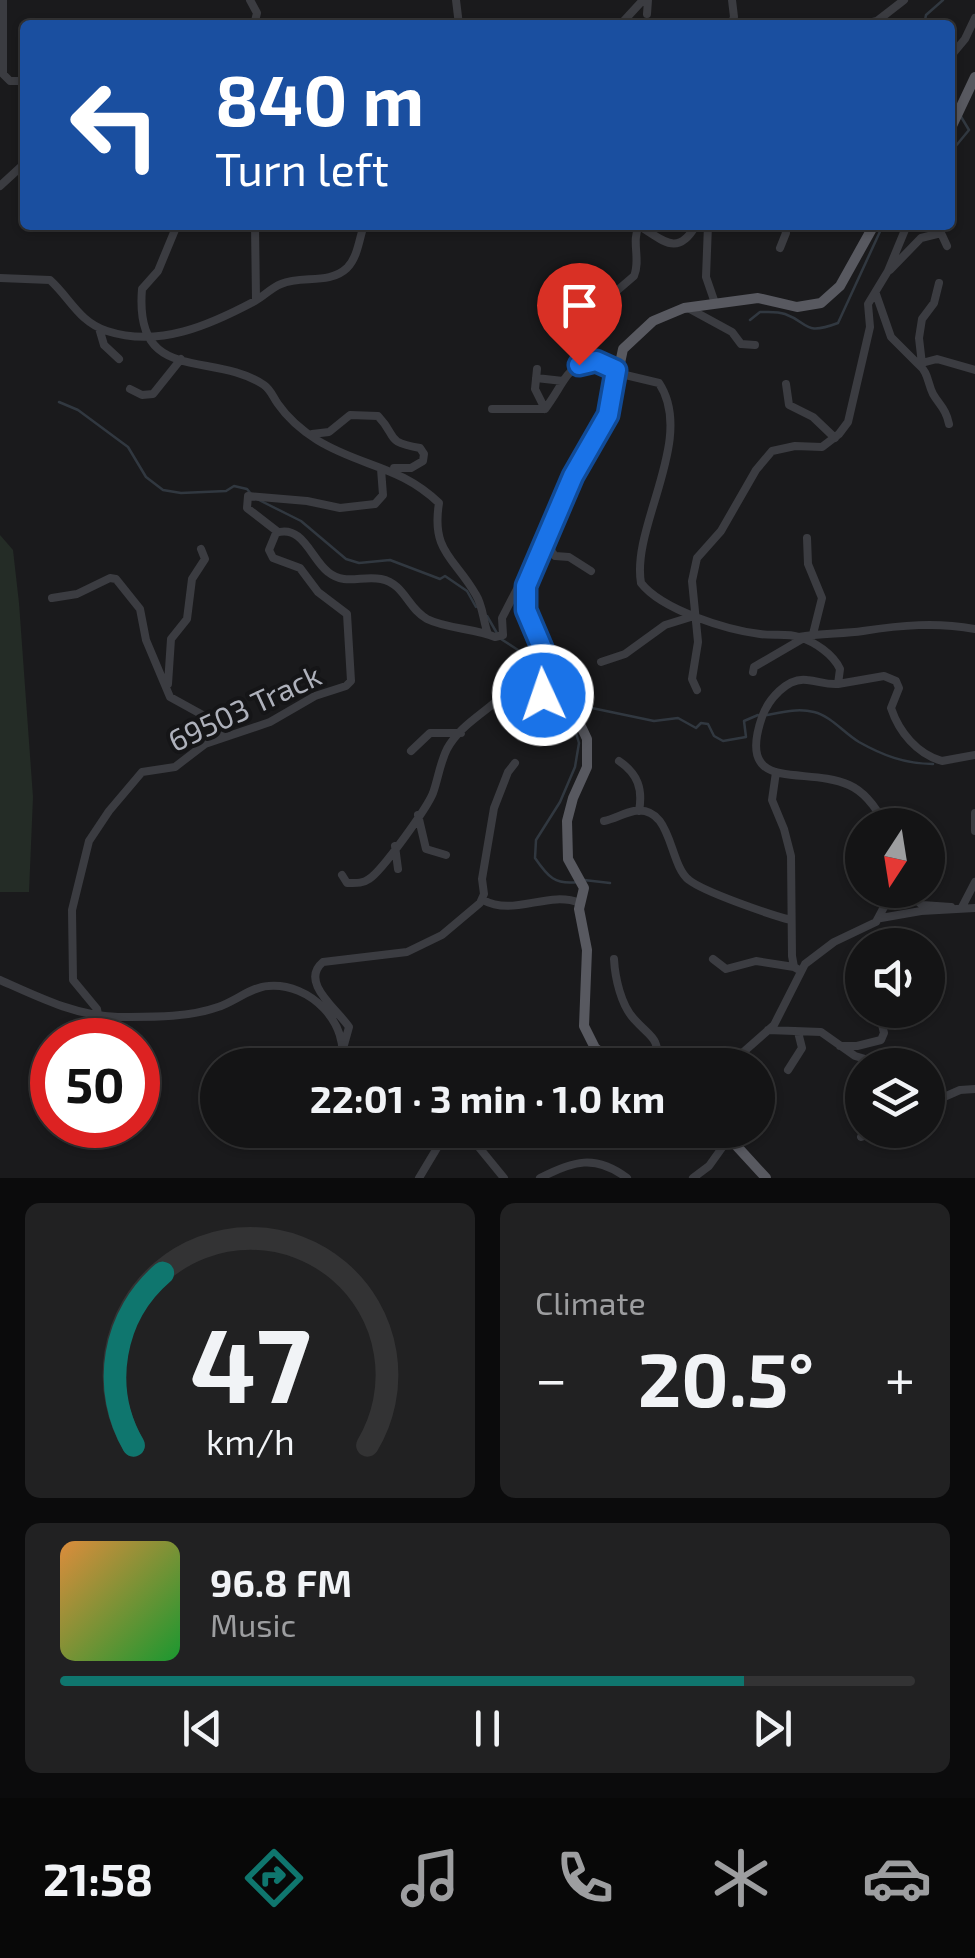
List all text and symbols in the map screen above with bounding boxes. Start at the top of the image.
text: 840 m [215,56,424,140]
icon: left [50,60,180,190]
text: Turn left [215,141,389,195]
pin [537,263,622,366]
icon: arrive [552,278,607,333]
position arrow [491,643,595,747]
street label: 69503 Track [162,656,326,758]
north arrow [845,808,945,908]
map controls [845,808,945,1148]
button: sound [845,928,945,1028]
speed limit sign: 50 [30,1018,160,1148]
button: layers [845,1048,945,1148]
text: 22:01 · 3 min · 1.0 km [310,1075,665,1121]
text: Climate [535,1283,646,1321]
text: 47 [189,1299,311,1424]
text: 20.5° [638,1332,814,1422]
text: − [535,1344,567,1410]
text: + [885,1344,915,1410]
text: km/h [206,1419,294,1462]
text: 96.8 FM [210,1559,352,1605]
text: Music [210,1605,296,1643]
icon: previous [175,1701,230,1756]
icon: pause [460,1701,515,1756]
icon: next [745,1701,800,1756]
icon: directions [239,1843,309,1913]
icon: music [395,1843,465,1913]
icon: phone [550,1843,620,1913]
icon: climate [706,1843,776,1913]
icon: car [862,1843,932,1913]
text: 21:58 [43,1851,153,1905]

